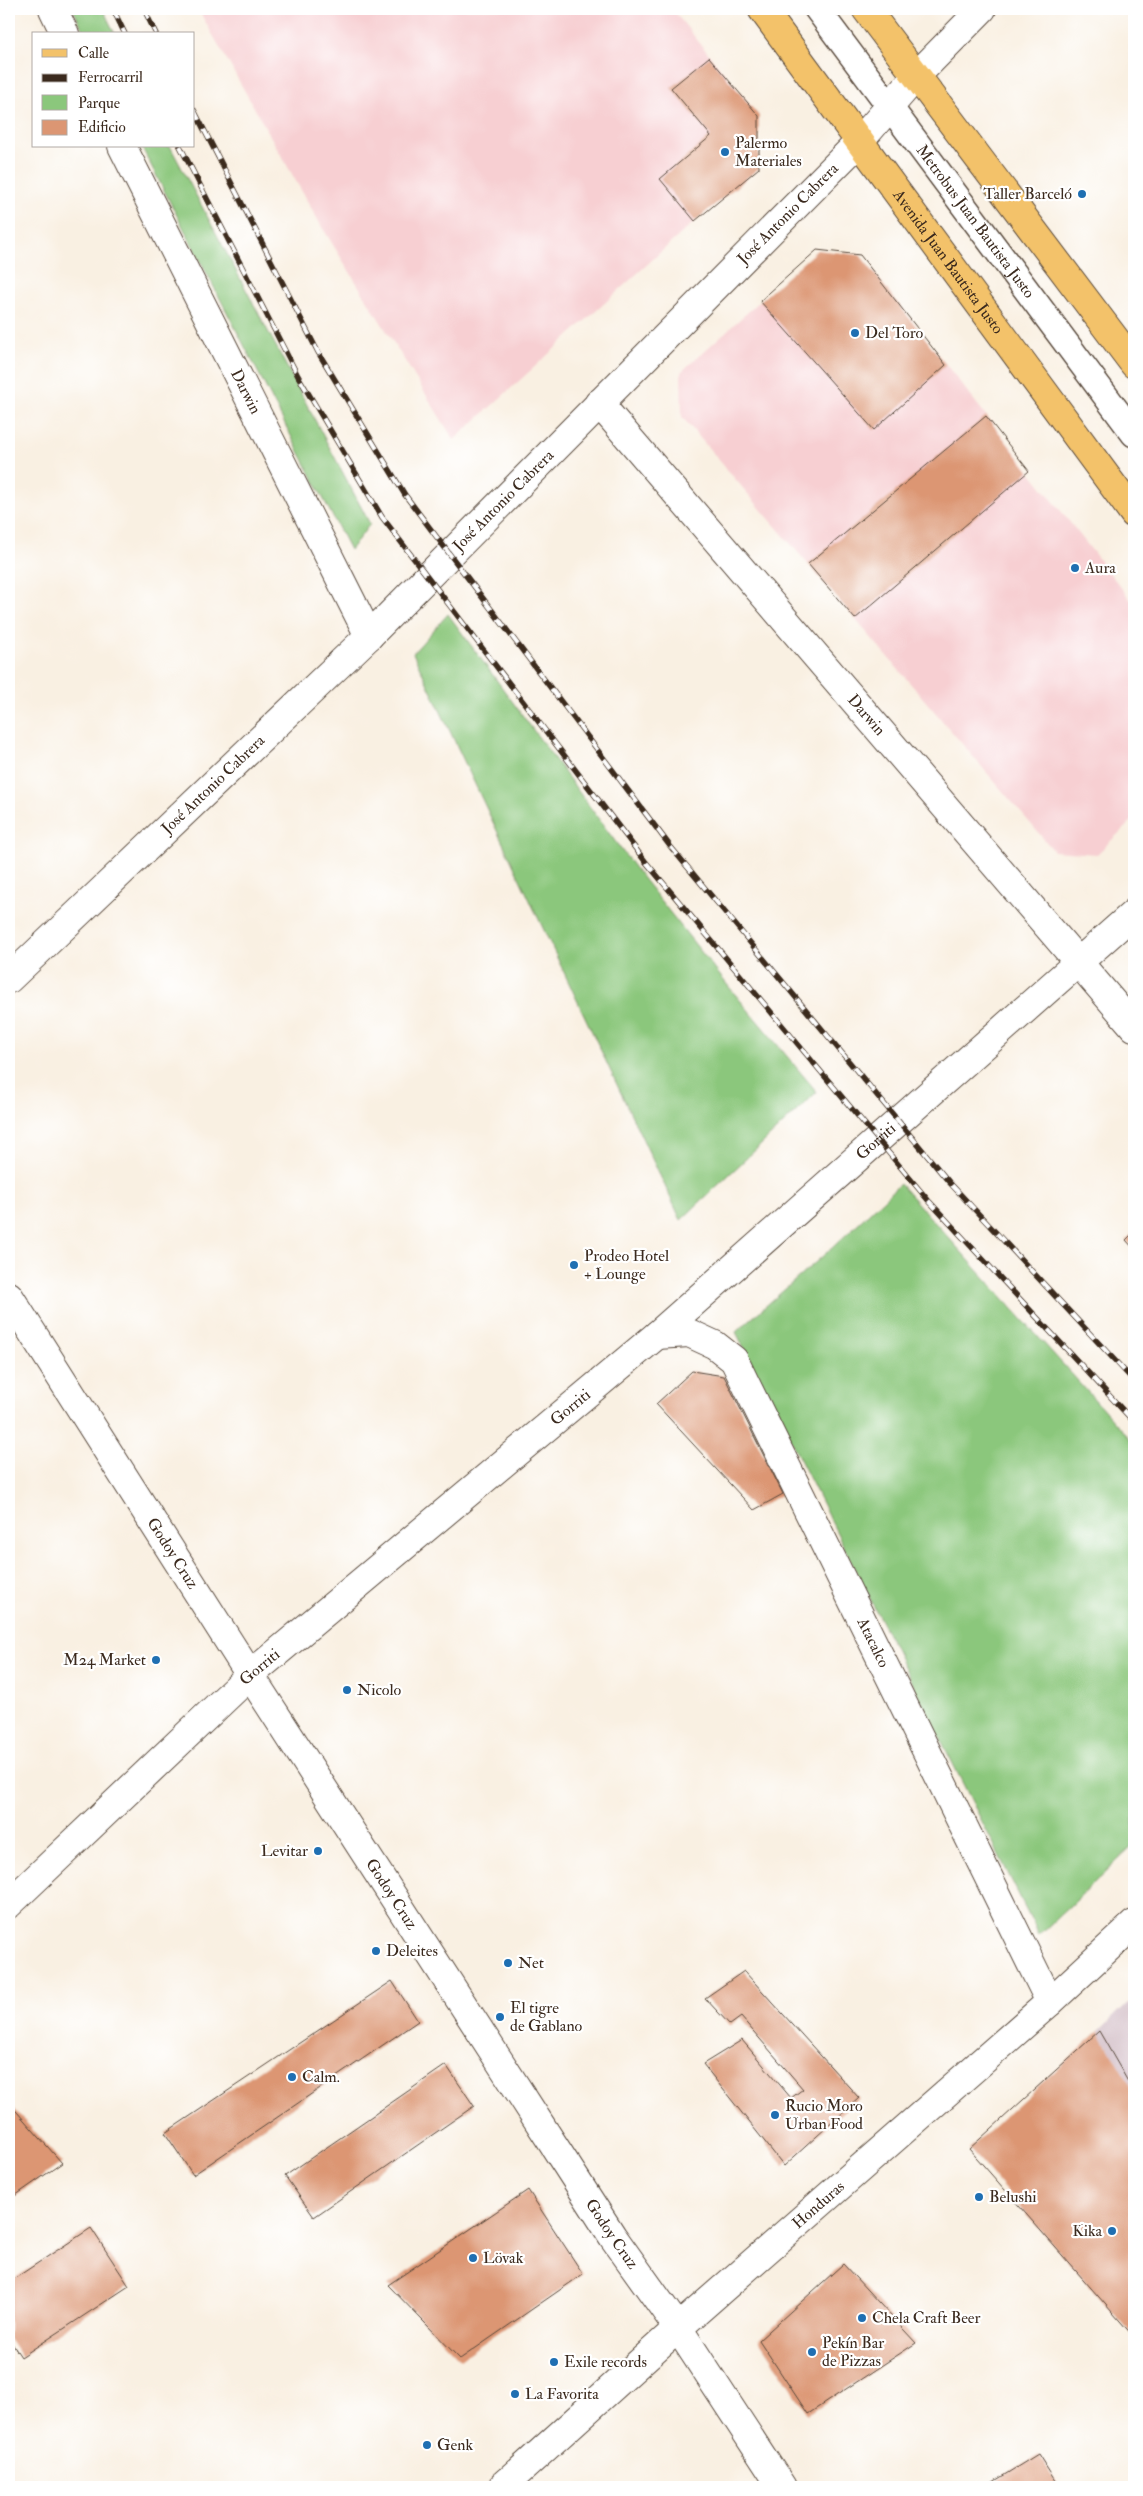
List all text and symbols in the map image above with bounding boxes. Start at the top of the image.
legend [32,32,195,148]
text: Calle [78,44,109,63]
text: Ferrocarril [78,68,143,87]
text: Parque [78,94,120,113]
text: Edificio [78,118,126,137]
place label: Palermo Materiales [735,133,802,171]
street label: Metrobus Juan Bautista Justo [912,141,1039,302]
marker: Palermo Materiales [719,146,731,158]
street label: José Antonio Cabrera [732,158,843,270]
place label: Taller Barceló [983,184,1072,204]
street label: Avenida Juan Bautista Justo [888,185,1008,338]
marker: Taller Barceló [1076,188,1088,200]
place label: Del Toro [865,323,924,343]
marker: Del Toro [849,327,861,339]
street label: Darwin [226,366,266,417]
street label: José Antonio Cabrera [448,445,558,557]
place label: Aura [1084,558,1116,578]
marker: Aura [1069,562,1081,574]
street label: Darwin [843,690,890,740]
street label: José Antonio Cabrera [157,730,269,840]
street label: Gorriti [852,1118,900,1164]
place label: Prodeo Hotel + Lounge [584,1246,669,1284]
marker: Prodeo Hotel + Lounge [568,1259,580,1271]
street label: Gorriti [546,1385,595,1430]
street label: Godoy Cruz [143,1514,203,1593]
street label: Atacalco [852,1614,894,1671]
street label: Gorriti [235,1644,284,1690]
place label: M24 Market [63,1650,146,1670]
marker: M24 Market [150,1654,162,1666]
place label: Nicolo [357,1680,401,1700]
marker: Nicolo [341,1684,353,1696]
place label: Levitar [261,1841,308,1861]
marker: Levitar [312,1845,324,1857]
street label: Godoy Cruz [361,1855,422,1934]
place label: Deleites [386,1941,438,1961]
marker: Deleites [370,1945,382,1957]
place label: Net [518,1953,544,1973]
marker: Net [502,1957,514,1969]
place label: El tigre de Gablano [510,1998,583,2036]
marker: El tigre de Gablano [494,2011,506,2023]
place label: Calm. [302,2067,340,2087]
marker: Calm. [286,2071,298,2083]
place label: Rucio Moro Urban Food [785,2096,863,2134]
marker: Rucio Moro Urban Food [769,2109,781,2121]
street label: Honduras [788,2177,849,2233]
place label: Belushi [989,2187,1037,2207]
marker: Belushi [973,2191,985,2203]
street label: Godoy Cruz [581,2195,643,2273]
place label: Kika [1072,2221,1102,2241]
marker: Kika [1106,2225,1118,2237]
place label: Lövak [483,2248,524,2268]
marker: Lövak [467,2252,479,2264]
place label: Chela Craft Beer [872,2308,981,2328]
marker: Chela Craft Beer [856,2312,868,2324]
place label: Pekín Bar de Pizzas [822,2333,884,2371]
marker: Pekín Bar de Pizzas [806,2346,818,2358]
place label: Exile records [564,2352,647,2372]
marker: Exile records [548,2356,560,2368]
place label: La Favorita [525,2384,599,2404]
marker: La Favorita [509,2388,521,2400]
place label: Genk [437,2435,473,2455]
marker: Genk [421,2439,433,2451]

